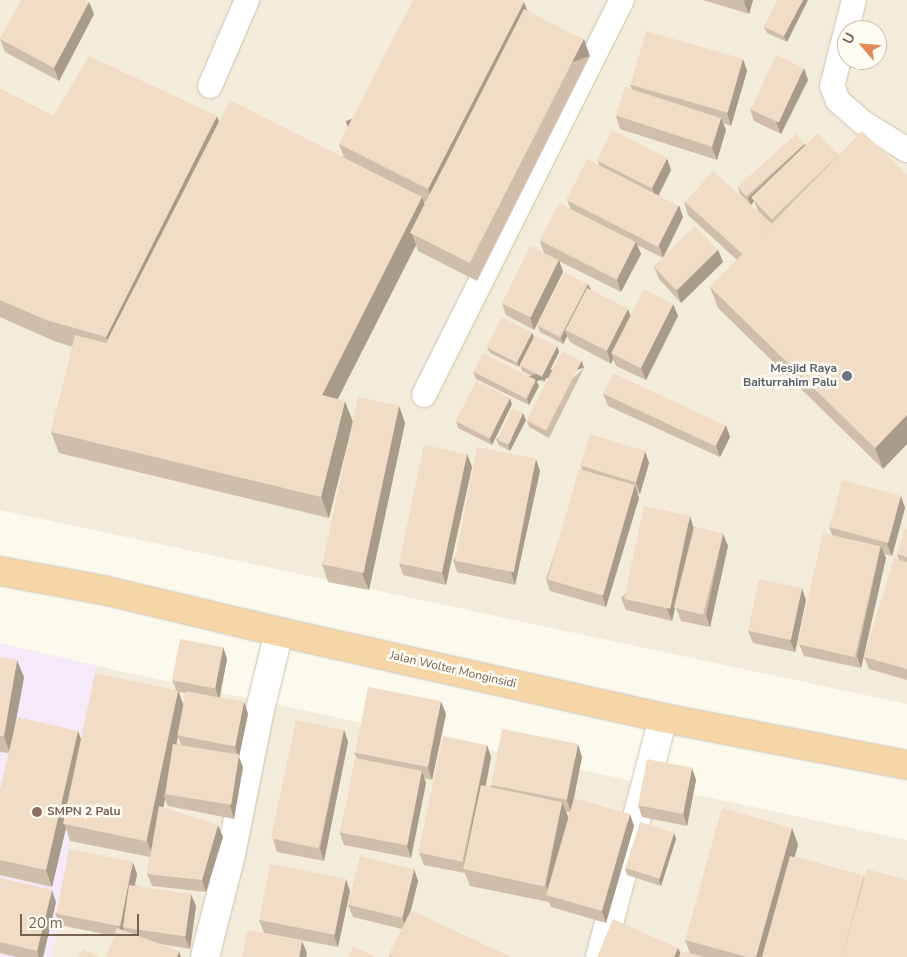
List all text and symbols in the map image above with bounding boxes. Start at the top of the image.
north arrow [837,20,887,70]
text: U [838,29,860,47]
place label: Mesjid Raya Baiturrahim Palu [743,362,837,390]
marker: Mesjid Raya Baiturrahim Palu [841,370,853,382]
street label: Jalan Wolter Monginsidi [388,648,518,692]
place label: SMPN 2 Palu [47,805,120,819]
marker: SMPN 2 Palu [31,806,43,818]
scale bar [22,904,141,936]
text: 20 m [28,913,63,933]

